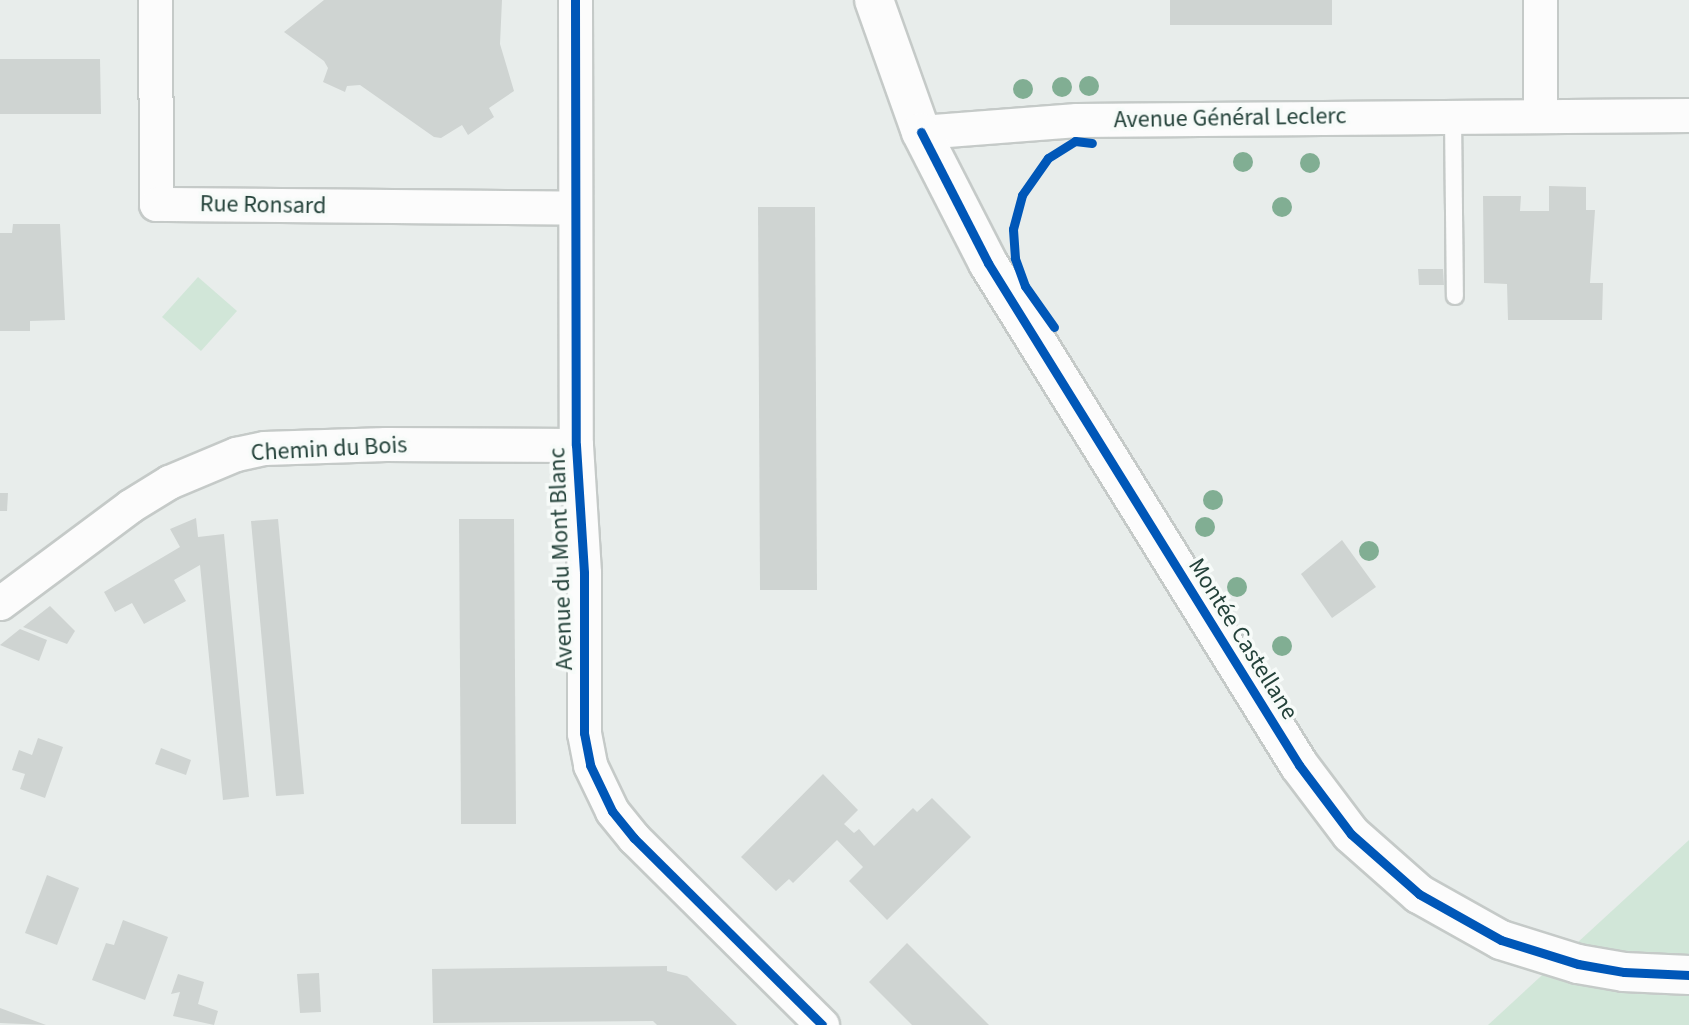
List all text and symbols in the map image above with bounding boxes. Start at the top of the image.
street label: Avenue Général Leclerc [1113,102,1347,134]
street label: Rue Ronsard [199,189,327,221]
street label: Chemin du Bois [250,431,408,467]
street label: Avenue du Mont Blanc [543,447,579,671]
street label: Montée Castellane [1182,553,1304,725]

